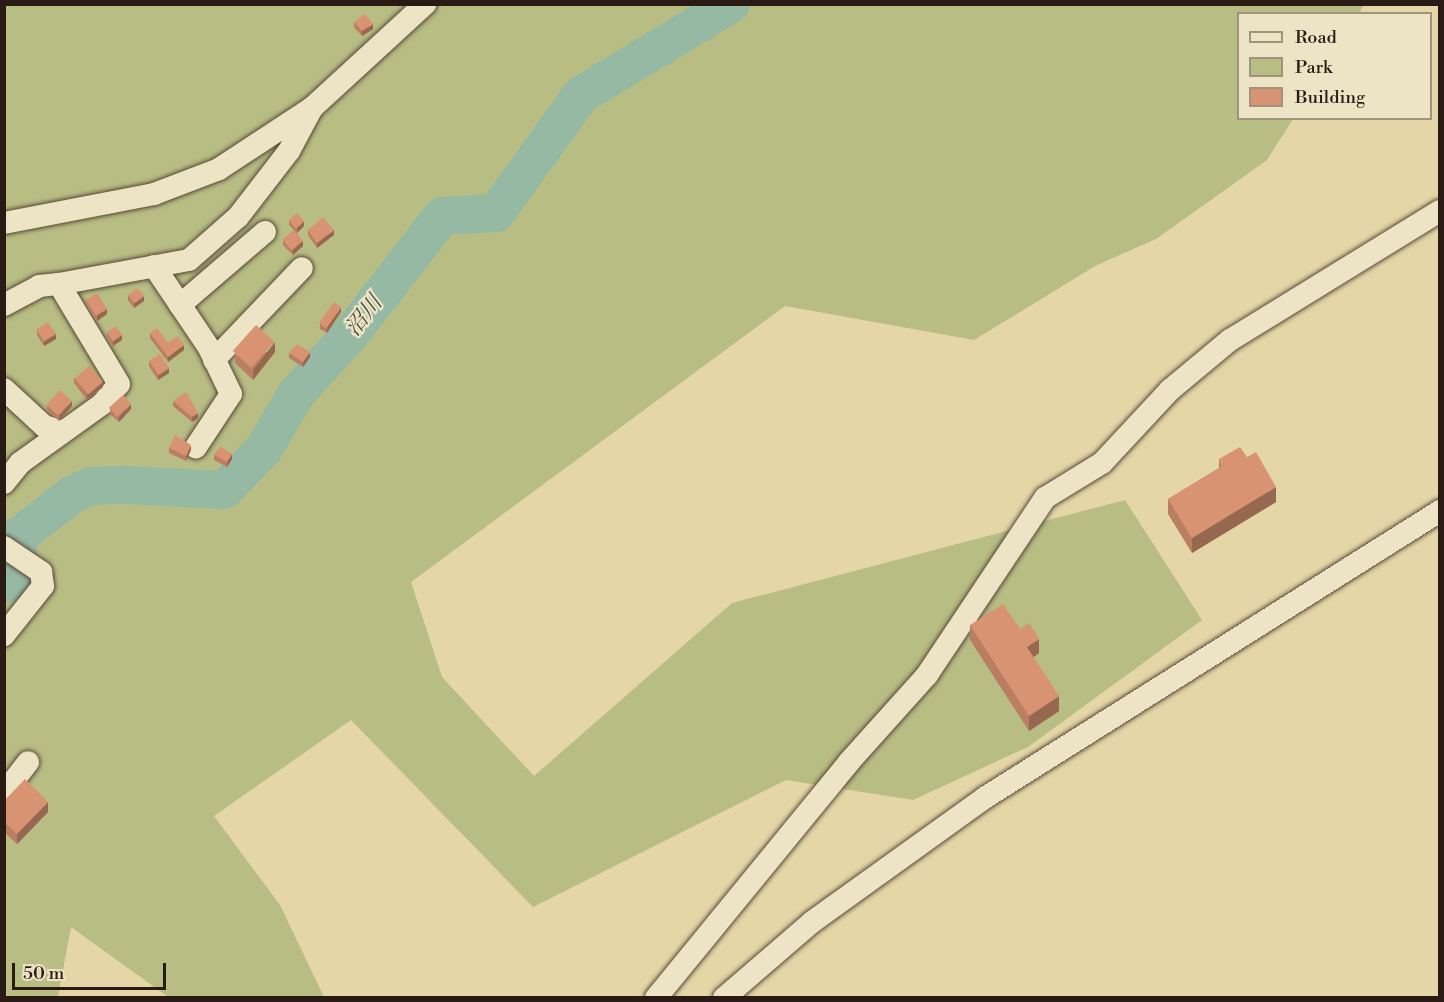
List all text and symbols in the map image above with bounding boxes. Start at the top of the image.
legend [1237,12,1432,120]
text: Road [1295,26,1337,49]
text: Park [1295,56,1332,79]
text: Building [1295,86,1365,109]
water label: 沼川 [340,291,388,341]
scale bar [15,951,170,989]
text: 50 m [23,962,64,985]

